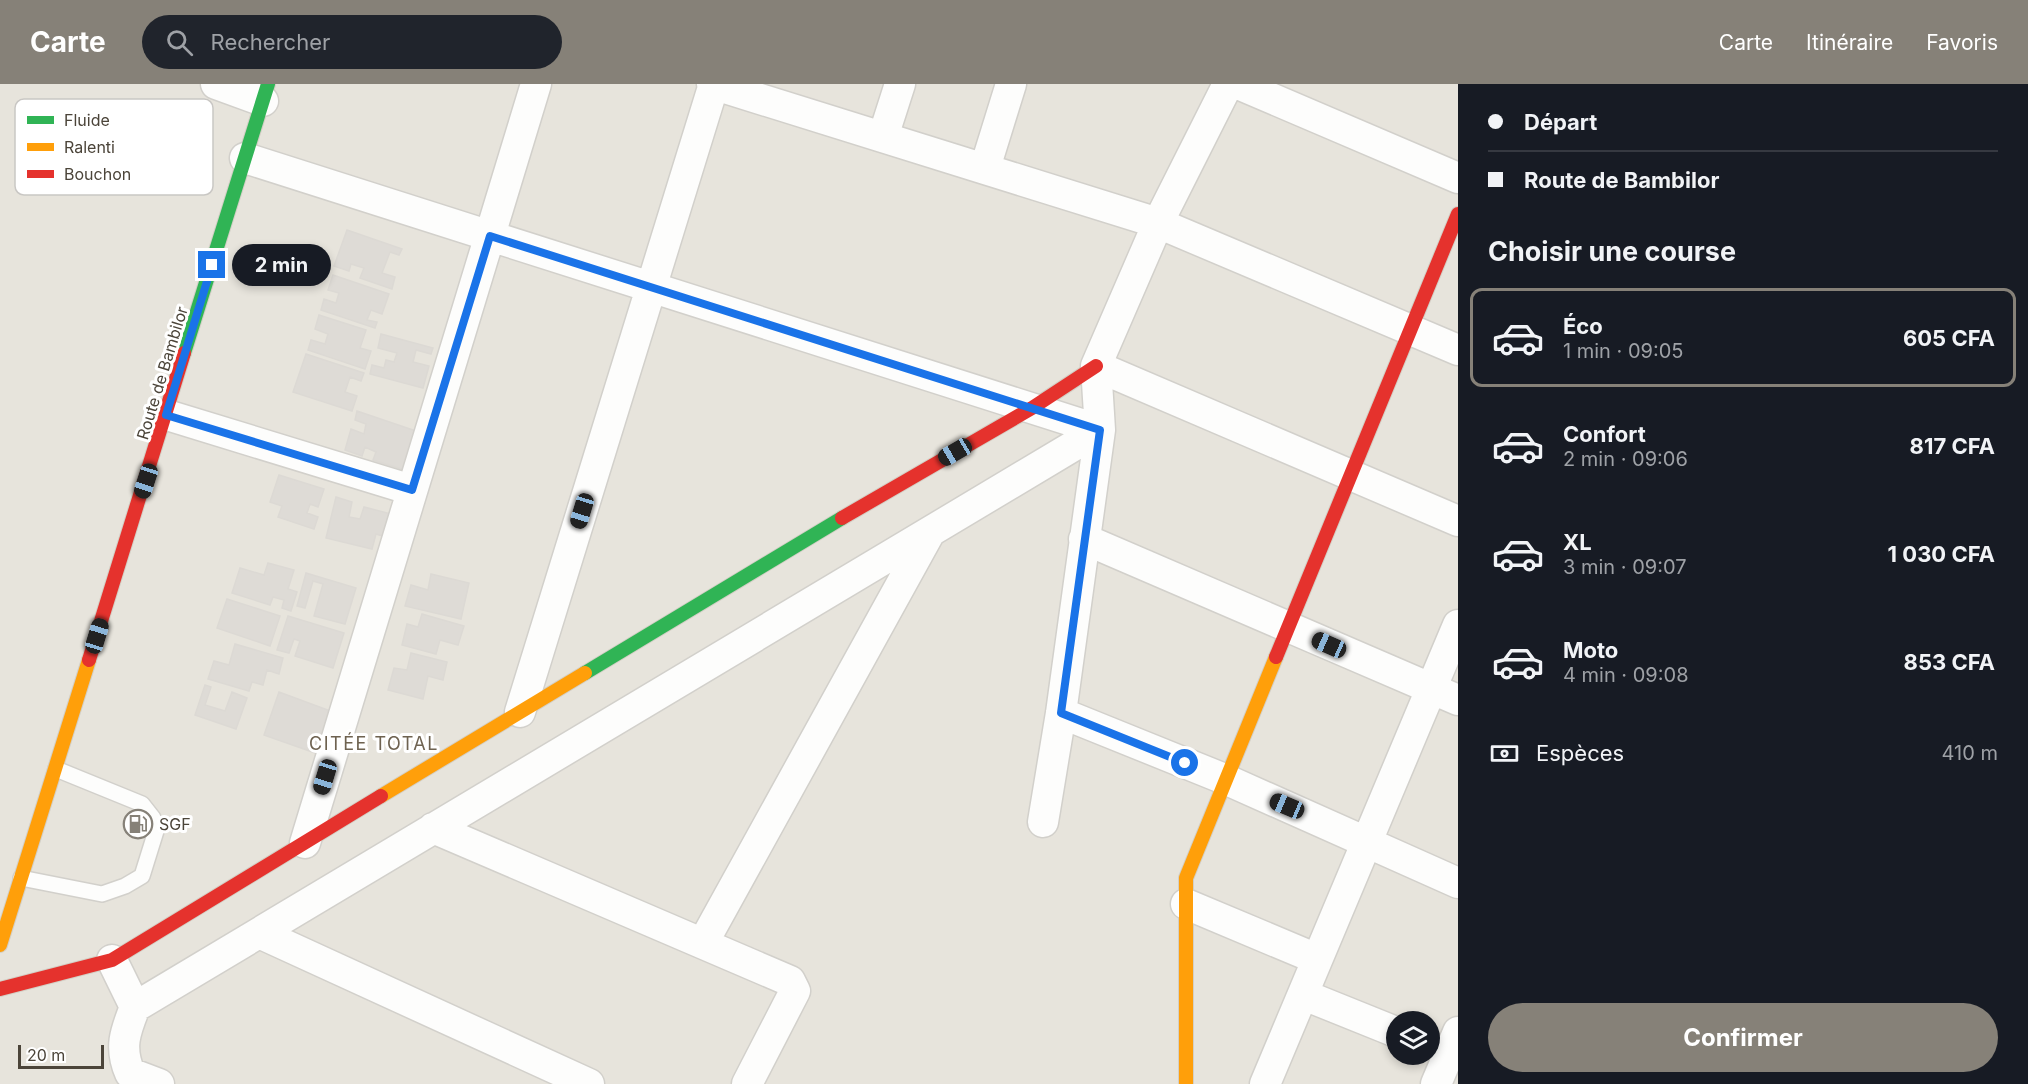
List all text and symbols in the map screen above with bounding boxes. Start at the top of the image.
search box [142,15,562,69]
text: Carte [30,25,106,59]
icon: search [163,26,196,59]
text: Rechercher [211,29,330,55]
text: Carte [1719,30,1773,55]
text: Itinéraire [1806,30,1893,55]
text: Favoris [1926,30,1998,55]
legend [15,99,213,195]
text: Départ [1524,109,1597,135]
text: Fluide [64,110,110,130]
text: Ralenti [64,137,115,157]
text: Bouchon [64,164,131,184]
text: Route de Bambilor [1524,167,1719,193]
text: Choisir une course [1488,235,1736,268]
callout: 2 min [233,244,332,286]
route end [198,251,225,278]
text: 2 min [255,253,308,277]
street label: Route de Bambilor [132,304,192,442]
icon: car [1491,311,1545,365]
text: Éco [1563,313,1603,339]
text: 605 CFA [1903,325,1995,351]
text: 1 min · 09:05 [1563,339,1684,363]
icon: car [1491,419,1545,473]
text: Confort [1563,421,1646,447]
text: 817 CFA [1910,433,1995,459]
car [935,435,975,469]
text: 2 min · 09:06 [1563,447,1688,471]
car [132,461,160,501]
car [568,491,596,531]
icon: car [1491,527,1545,581]
text: XL [1563,529,1592,555]
text: 1 030 CFA [1888,541,1995,567]
text: 3 min · 09:07 [1563,555,1687,579]
car [83,616,111,656]
car [1309,629,1349,661]
icon: car [1491,635,1545,689]
text: Moto [1563,637,1618,663]
text: 853 CFA [1904,649,1995,675]
text: 4 min · 09:08 [1563,663,1689,687]
district label: CITÉE TOTAL [309,732,439,754]
icon: cash [1488,737,1521,770]
text: Espèces [1536,740,1624,766]
text: 410 m [1942,741,1998,765]
route start [1171,749,1198,776]
car [311,757,339,797]
car [1267,791,1307,821]
fuel station icon: SGF [122,808,154,840]
place label: SGF [159,814,191,834]
button: Confirmer [1488,1003,1998,1072]
map controls [1386,1011,1440,1065]
button: layers [1386,1011,1440,1065]
scale bar [18,1042,104,1070]
text: 20 m [27,1045,65,1065]

